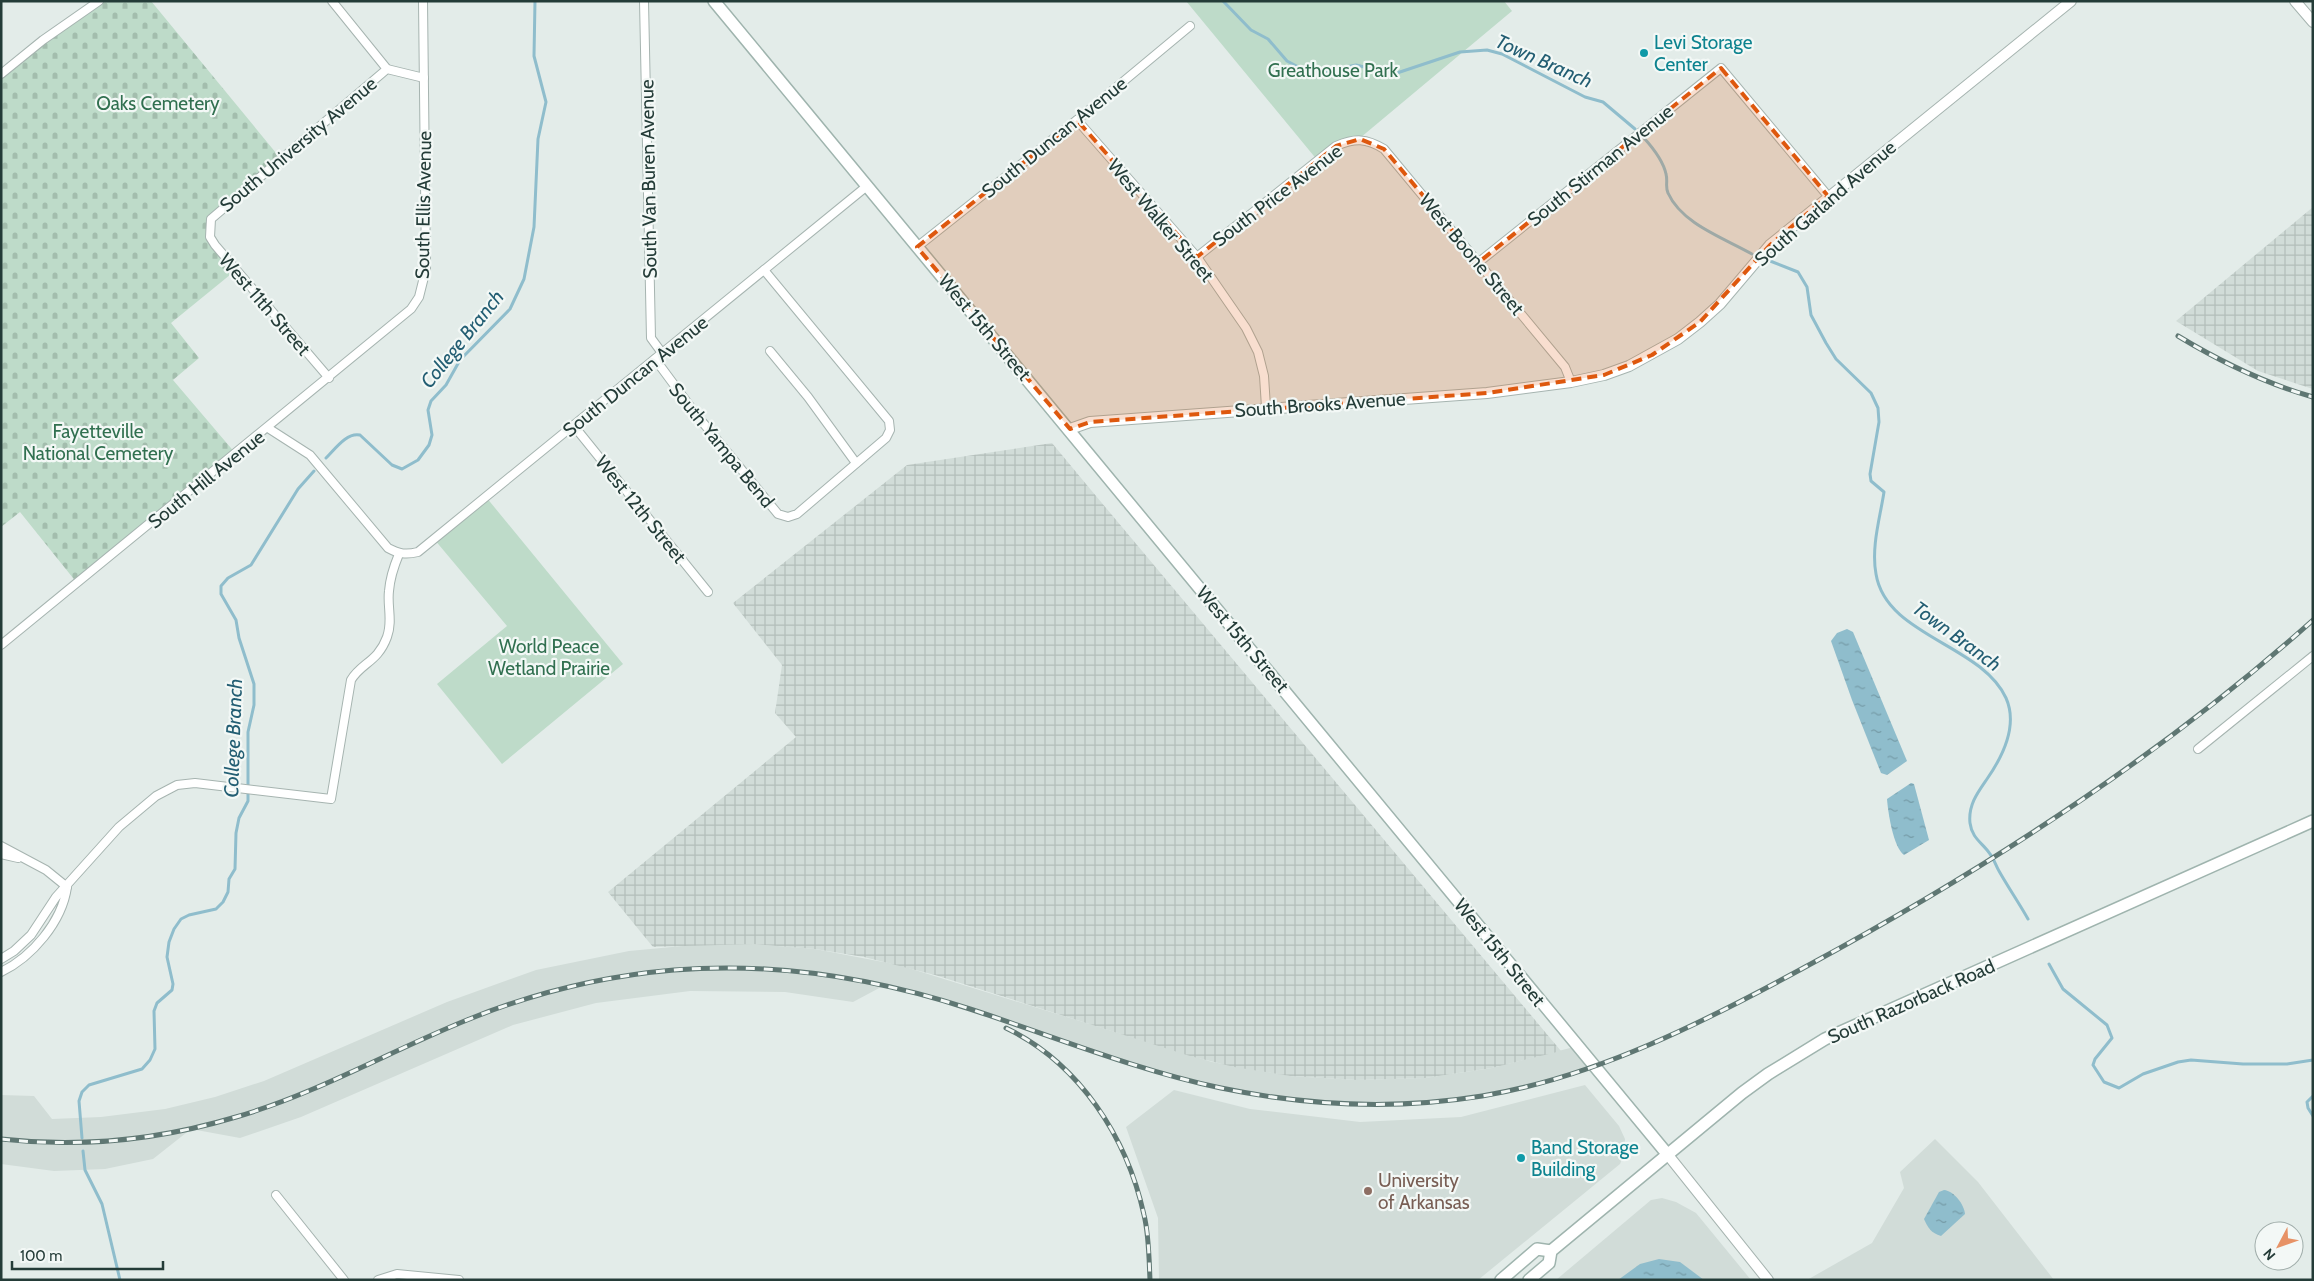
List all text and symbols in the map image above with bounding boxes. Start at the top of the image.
water label: Town Branch [1492,29,1596,93]
place label: Levi Storage Center [1654,31,1753,76]
marker: Levi Storage Center [1638,47,1650,59]
park label: Greathouse Park [1268,59,1399,82]
street label: South University Avenue [215,72,382,217]
street label: South Duncan Avenue [977,72,1132,203]
street label: South Van Buren Avenue [635,79,662,279]
park label: Oaks Cemetery [96,92,220,115]
street label: South Stirman Avenue [1523,99,1678,231]
street label: South Ellis Avenue [411,130,436,279]
street label: South Garland Avenue [1750,136,1901,271]
street label: South Price Avenue [1208,139,1347,252]
street label: West Walker Street [1103,154,1219,287]
street label: West Boone Street [1414,189,1529,320]
street label: West 11th Street [214,249,316,361]
street label: West 15th Street [933,269,1036,386]
water label: College Branch [415,285,509,393]
street label: South Duncan Avenue [558,311,713,442]
street label: South Yampa Bend [664,378,779,512]
street label: South Brooks Avenue [1234,387,1407,422]
park label: Fayetteville National Cemetery [23,420,174,465]
street label: South Hill Avenue [143,425,269,533]
street label: West 12th Street [590,451,691,568]
street label: West 15th Street [1191,581,1294,698]
water label: Town Branch [1908,596,2006,676]
park label: World Peace Wetland Prairie [488,635,610,680]
water label: College Branch [219,678,247,798]
street label: West 15th Street [1449,894,1550,1011]
street label: South Razorback Road [1824,954,1998,1049]
place label: Band Storage Building [1531,1136,1639,1181]
marker: Band Storage Building [1515,1152,1527,1164]
place label: University of Arkansas [1378,1169,1470,1214]
marker: University of Arkansas [1362,1185,1374,1197]
north arrow [2254,1221,2304,1271]
scale bar [12,1238,164,1270]
text: N [2259,1245,2279,1264]
text: 100 m [20,1247,62,1265]

